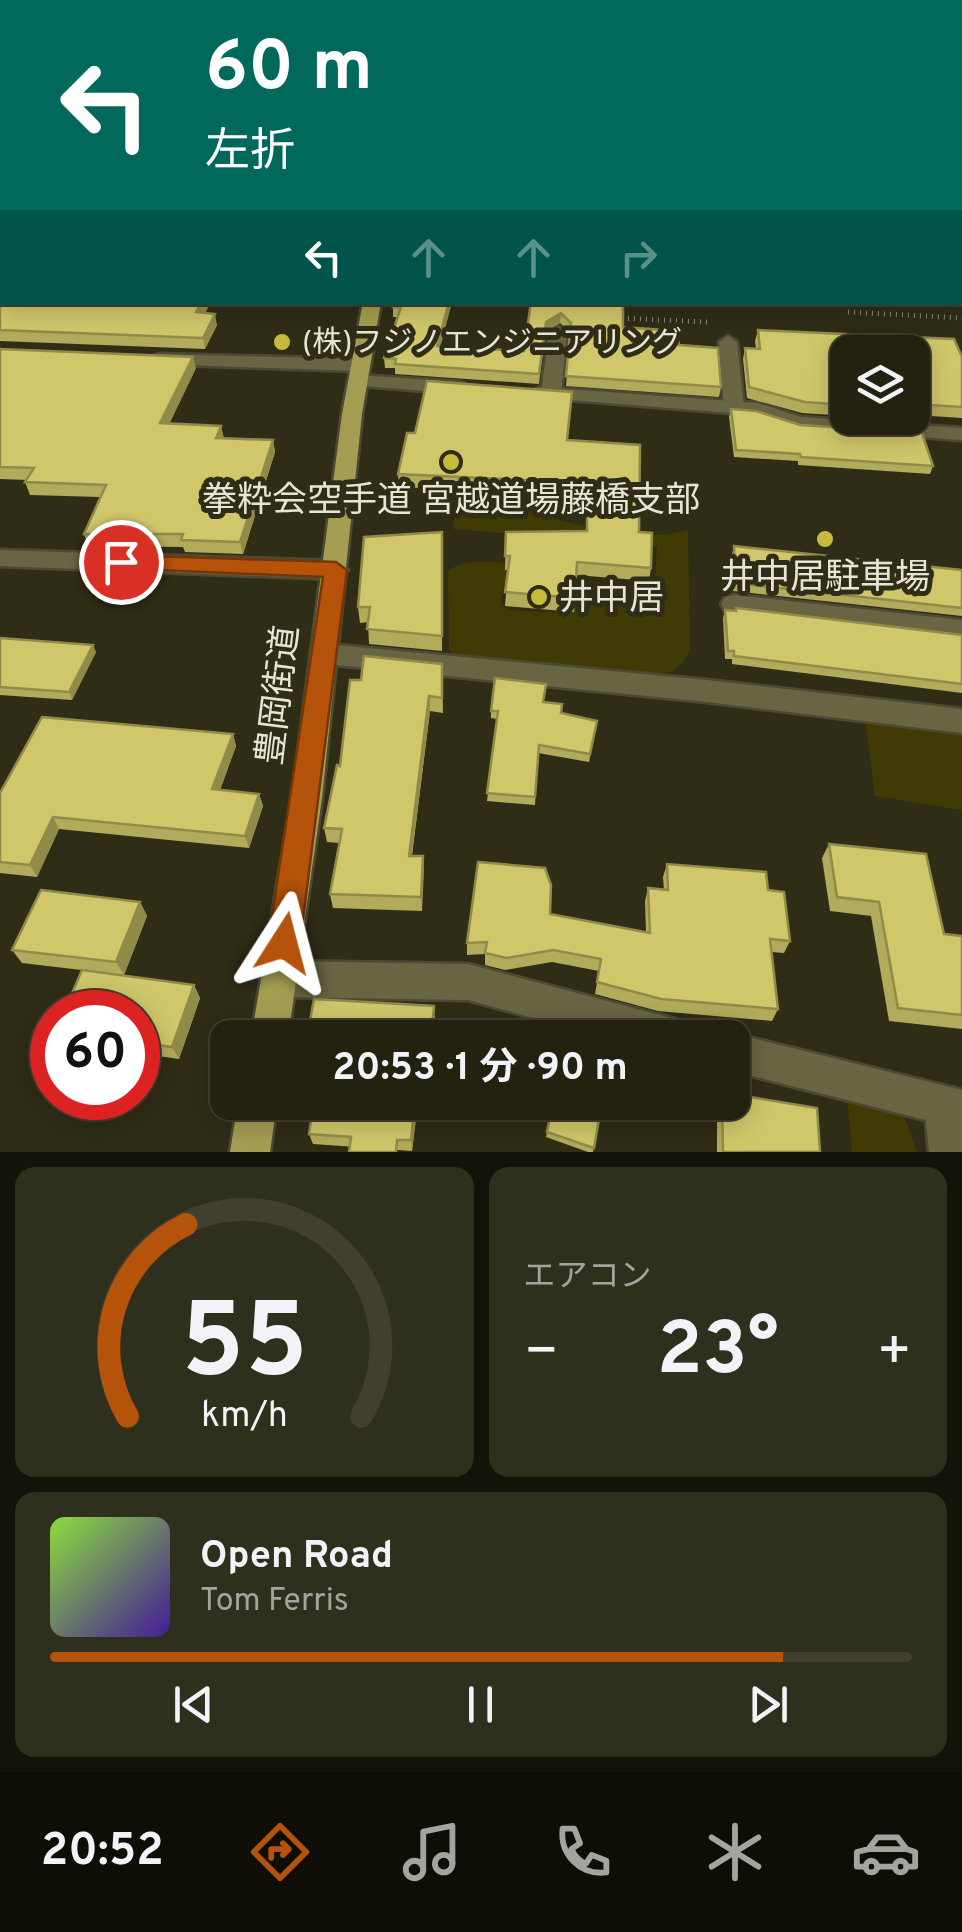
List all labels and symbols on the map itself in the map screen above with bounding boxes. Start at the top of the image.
place label: (株)フジノエンジニアリング [302,326,682,363]
marker: (株)フジノエンジニアリング [271,331,293,353]
marker: 拳粋会空手道 宮越道場藤橋支部 [440,451,462,473]
place label: 拳粋会空手道 宮越道場藤橋支部 [202,480,700,524]
pin [79,520,164,605]
marker: 井中居駐車場 [814,528,836,550]
place label: 井中居駐車場 [720,557,930,601]
place label: 井中居 [559,578,664,622]
marker: 井中居 [528,586,550,608]
street label: 豊岡街道 [250,623,310,768]
position arrow [232,891,336,995]
speed limit sign: 60 [30,990,160,1120]

